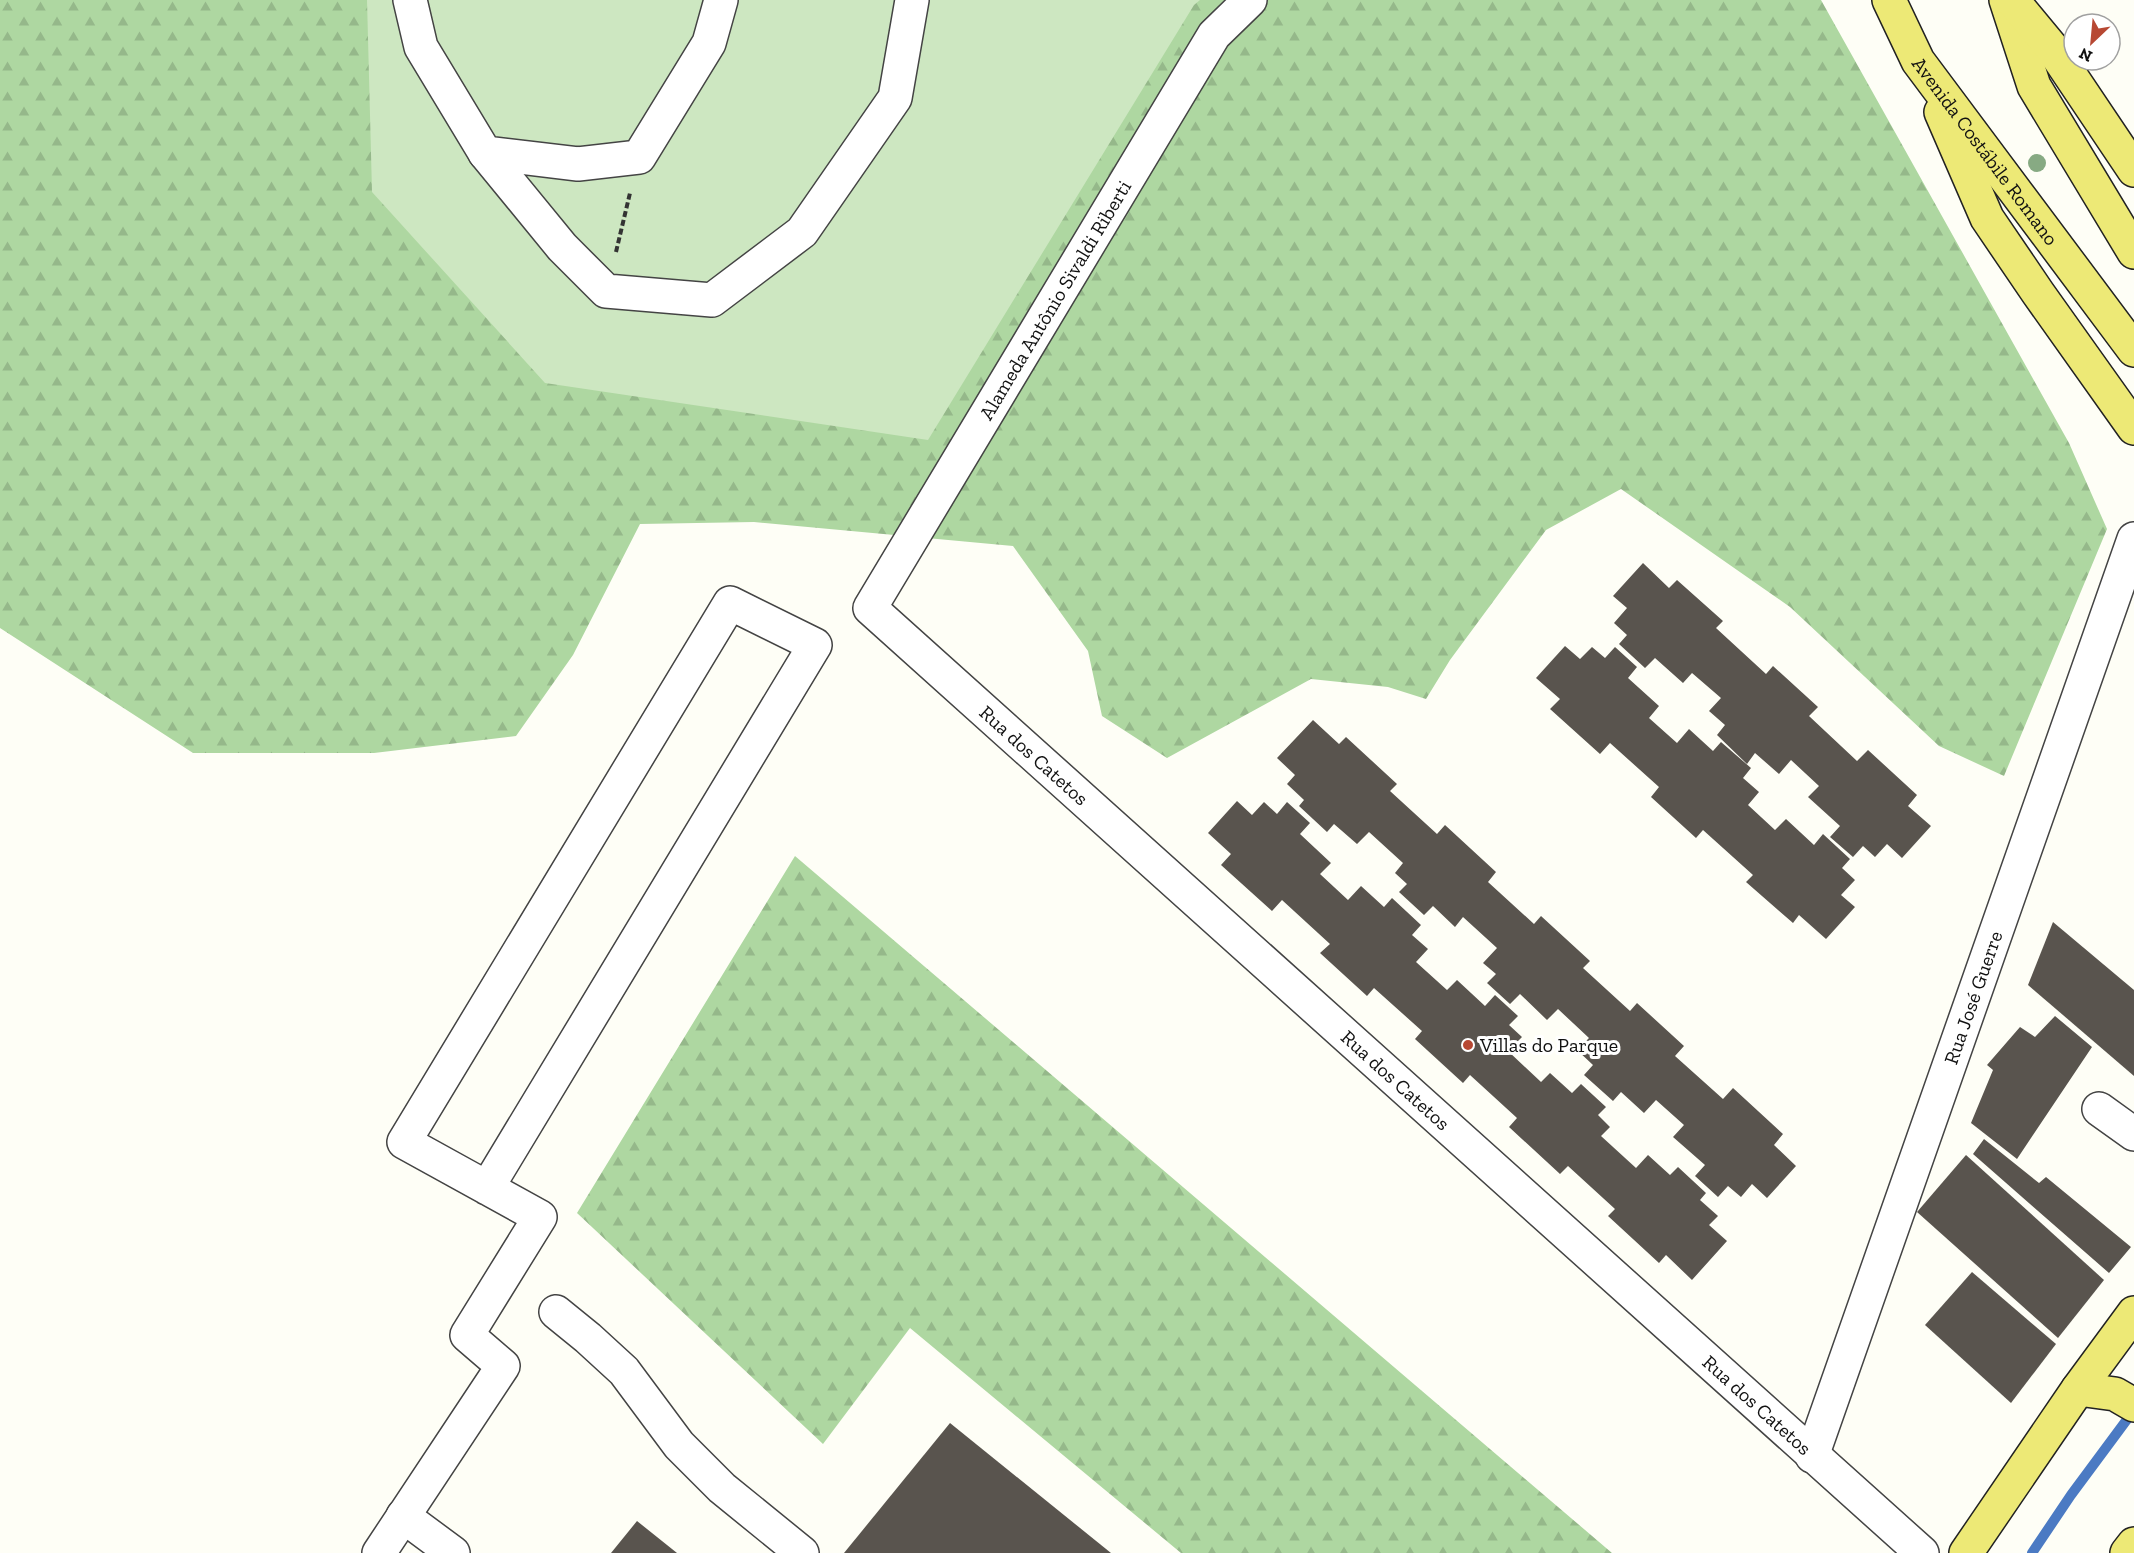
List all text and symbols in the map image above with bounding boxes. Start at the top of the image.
north arrow [2062,12,2122,72]
text: N [2076,44,2095,66]
street label: Avenida Costábile Romano [1907,52,2064,250]
street label: Alameda Antônio Sivaldi Riberti [974,176,1136,424]
street label: Rua dos Catetos [975,700,1093,810]
street label: Rua José Guerre [1939,928,2007,1067]
street label: Rua dos Catetos [1336,1025,1455,1135]
place label: Villas do Parque [1479,1033,1618,1057]
marker: Villas do Parque [1461,1038,1475,1052]
street label: Rua dos Catetos [1698,1350,1817,1460]

